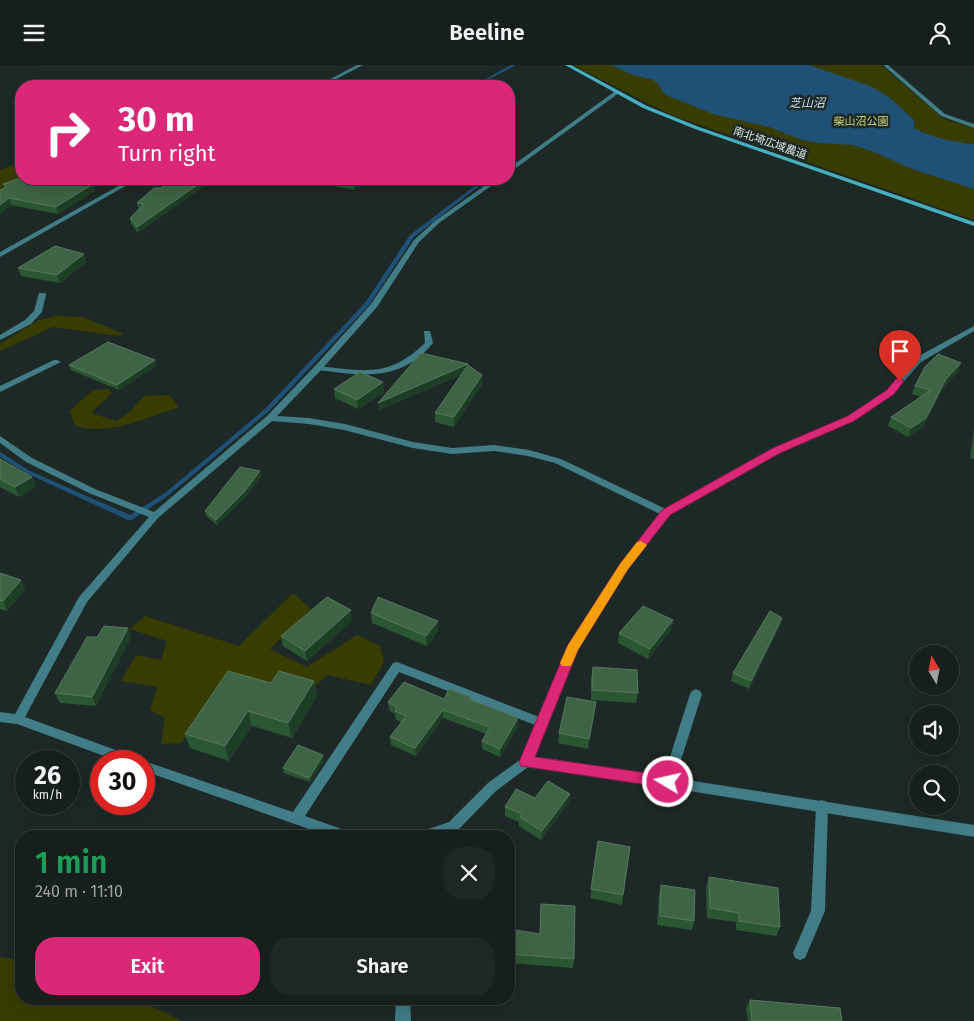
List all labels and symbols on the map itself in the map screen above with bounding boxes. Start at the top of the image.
water label: 芝山沼 [789,96,827,110]
park label: 柴山沼公園 [834,115,889,128]
street label: 南北埼広域農道 [731,124,809,162]
pin [879,330,921,381]
north arrow [909,645,959,695]
speed limit sign: 30 [90,750,155,815]
position arrow [641,755,693,807]

